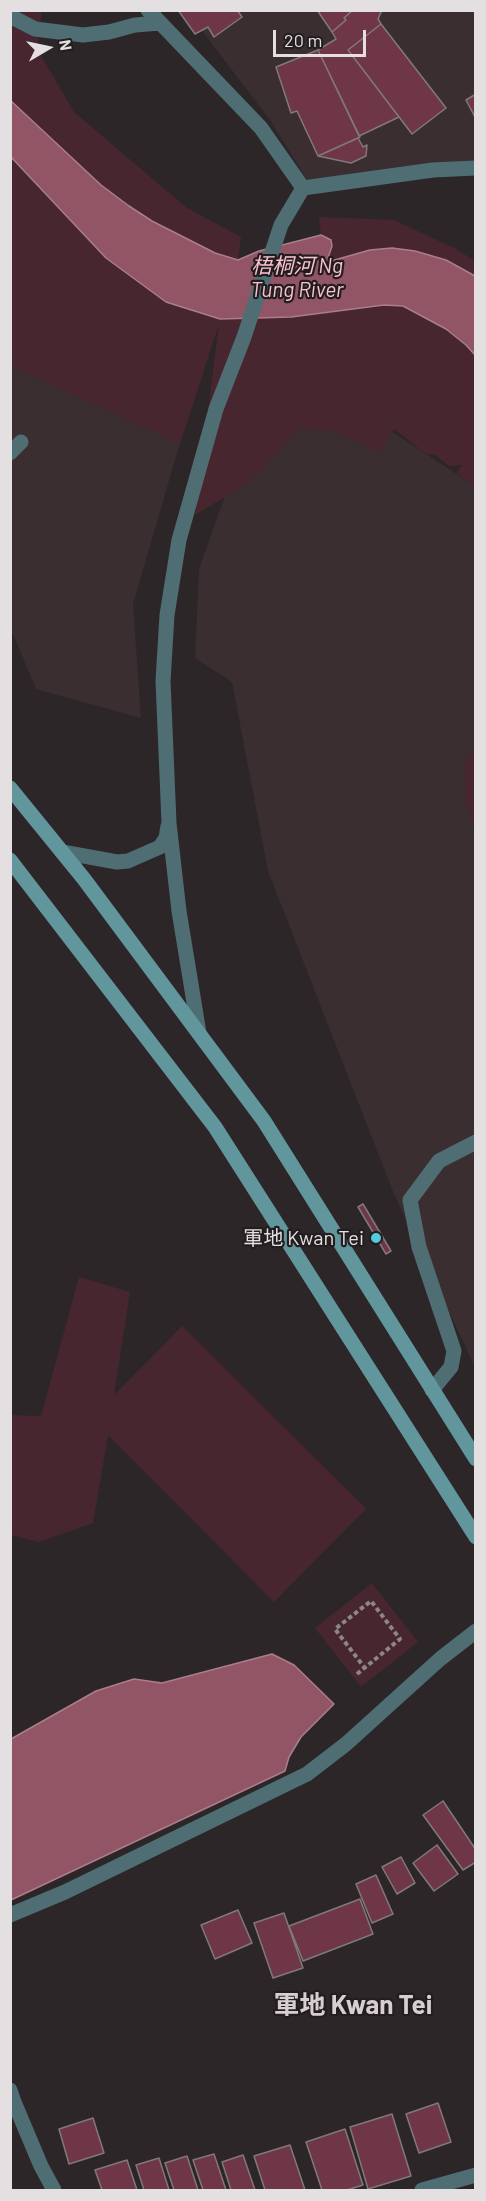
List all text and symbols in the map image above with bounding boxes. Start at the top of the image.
north arrow [18,18,78,78]
scale bar [276,18,369,56]
text: 20 m [284,29,322,51]
text: N [56,38,76,52]
water label: 梧桐河 Ng Tung River [251,253,343,303]
place label: 軍地 Kwan Tei [243,1226,364,1250]
marker: 軍地 Kwan Tei [369,1231,383,1245]
district label: 軍地 Kwan Tei [274,1989,432,2021]

